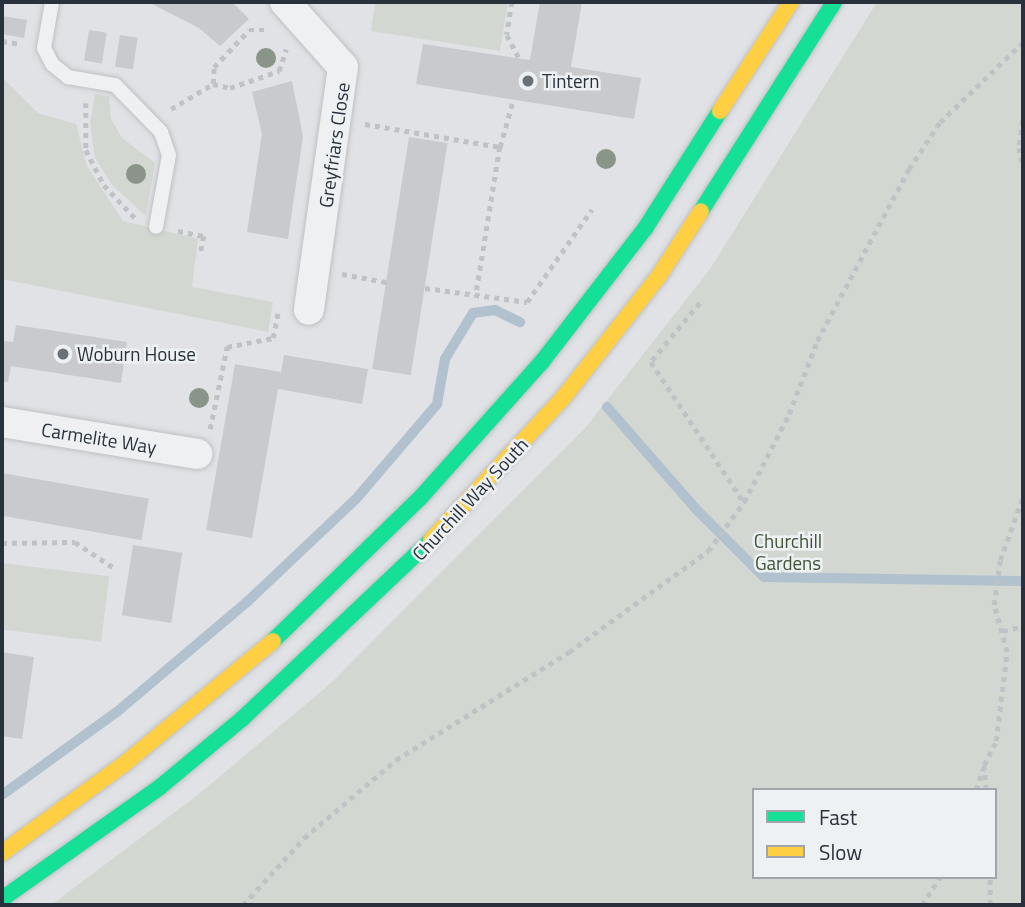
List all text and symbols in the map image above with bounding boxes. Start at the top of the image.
place label: Tintern [542,70,599,92]
marker: Tintern [520,73,536,89]
street label: Greyfriars Close [314,81,354,209]
place label: Woburn House [77,343,196,365]
marker: Woburn House [55,346,71,362]
street label: Carmelite Way [40,418,158,458]
street label: Churchill Way South [407,433,533,565]
park label: Churchill Gardens [754,530,822,574]
legend [752,788,997,879]
text: Fast [819,801,857,833]
text: Slow [819,836,862,868]

